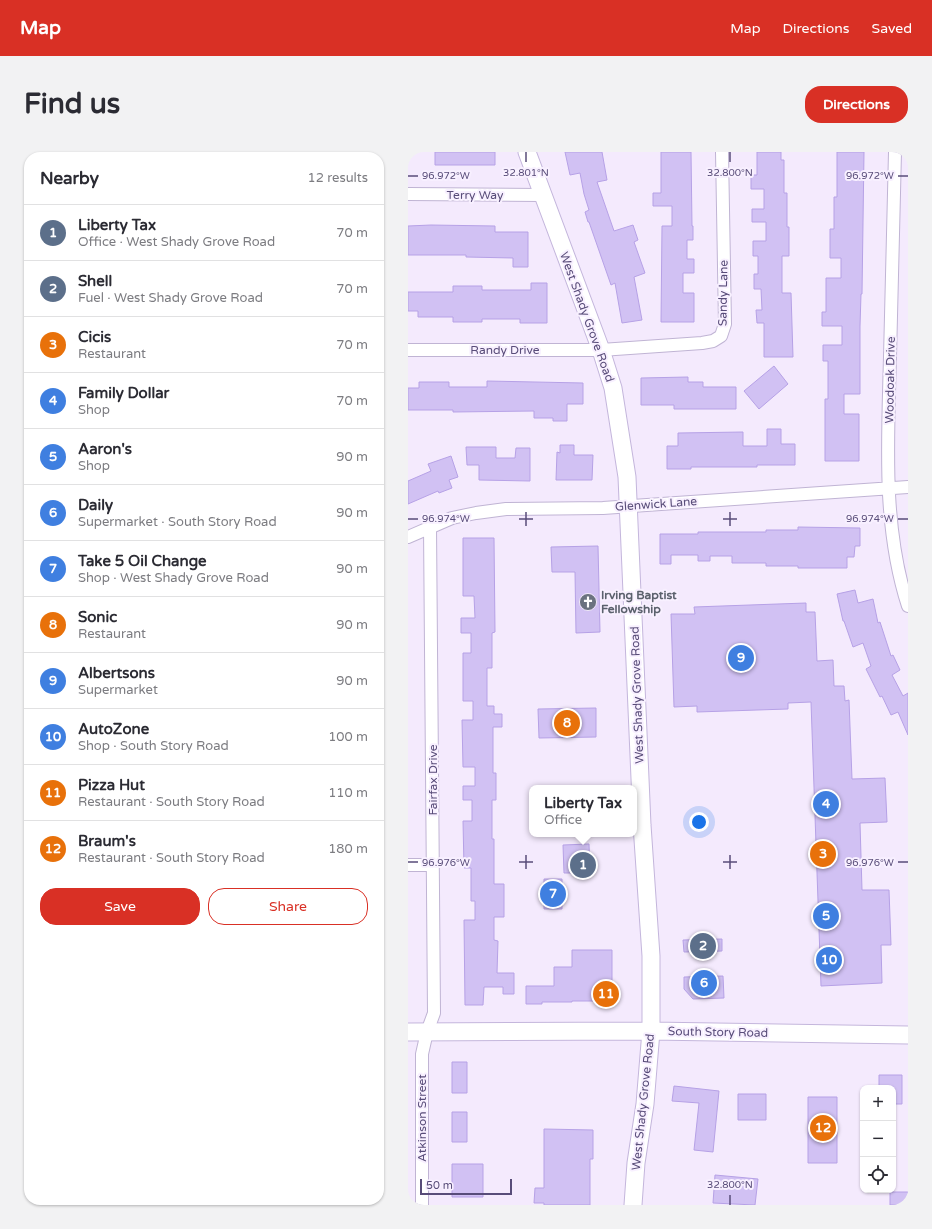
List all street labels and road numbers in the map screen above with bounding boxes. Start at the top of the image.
street label: Terry Way [447,188,504,202]
street label: West Shady Grove Road [557,250,617,384]
street label: Sandy Lane [715,260,731,326]
street label: Woodoak Drive [882,336,898,424]
street label: Randy Drive [470,343,540,357]
street label: Glenwick Lane [614,494,698,514]
street label: West Shady Grove Road [628,626,646,764]
street label: Fairfax Drive [426,744,440,816]
street label: South Story Road [668,1024,768,1040]
street label: West Shady Grove Road [629,1033,657,1171]
street label: Atkinson Street [415,1074,429,1162]

